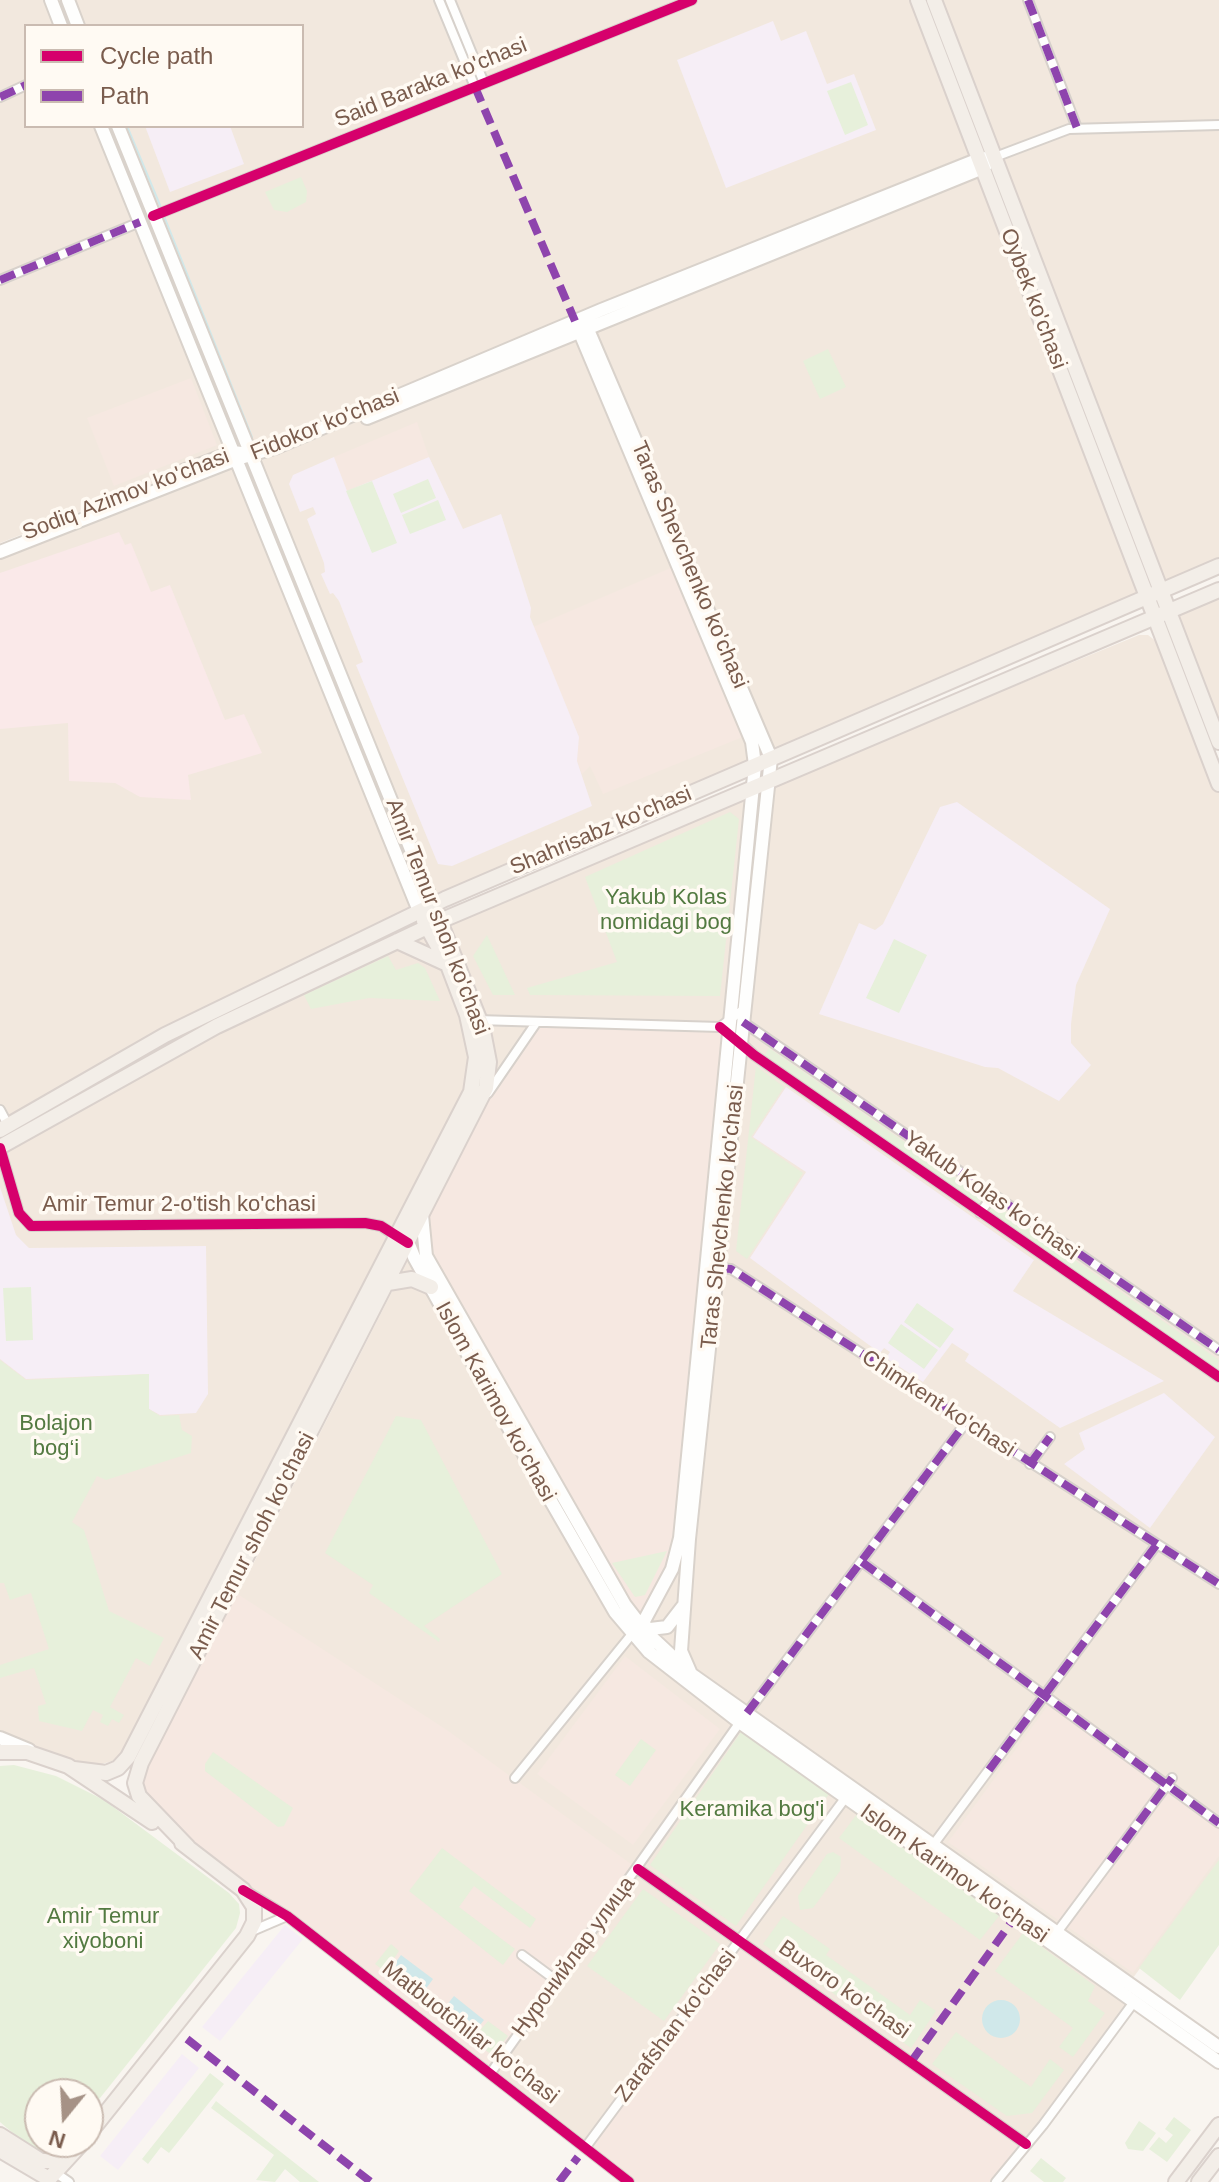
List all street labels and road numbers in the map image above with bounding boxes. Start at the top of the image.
street label: Said Baraka ko'chasi [331,32,531,134]
street label: Oybek ko'chasi [994,225,1072,373]
street label: Fidokor ko'chasi [247,383,403,467]
street label: Taras Shevchenko ko'chasi [625,437,753,693]
street label: Sodiq Azimov ko'chasi [19,443,233,547]
street label: Shahrisabz ko'chasi [506,781,696,881]
street label: Amir Temur shoh ko'chasi [380,795,494,1039]
street label: Taras Shevchenko ko'chasi [696,1083,750,1351]
street label: Yakub Kolas koʻchasi [898,1126,1084,1266]
street label: Amir Temur 2-o'tish ko'chasi [42,1192,316,1218]
street label: Islom Karimov ko'chasi [429,1298,561,1506]
street label: Chimkent ko'chasi [856,1345,1020,1463]
street label: Amir Temur shoh ko'chasi [183,1428,321,1664]
street label: Islom Karimov ko'chasi [855,1799,1053,1949]
street label: Нуронийлар улица [507,1872,641,2042]
street label: Buxoro ko'chasi [773,1935,915,2045]
street label: Zarafshan ko'chasi [610,1945,742,2107]
street label: Matbuotchilar ko'chasi [376,1956,564,2110]

